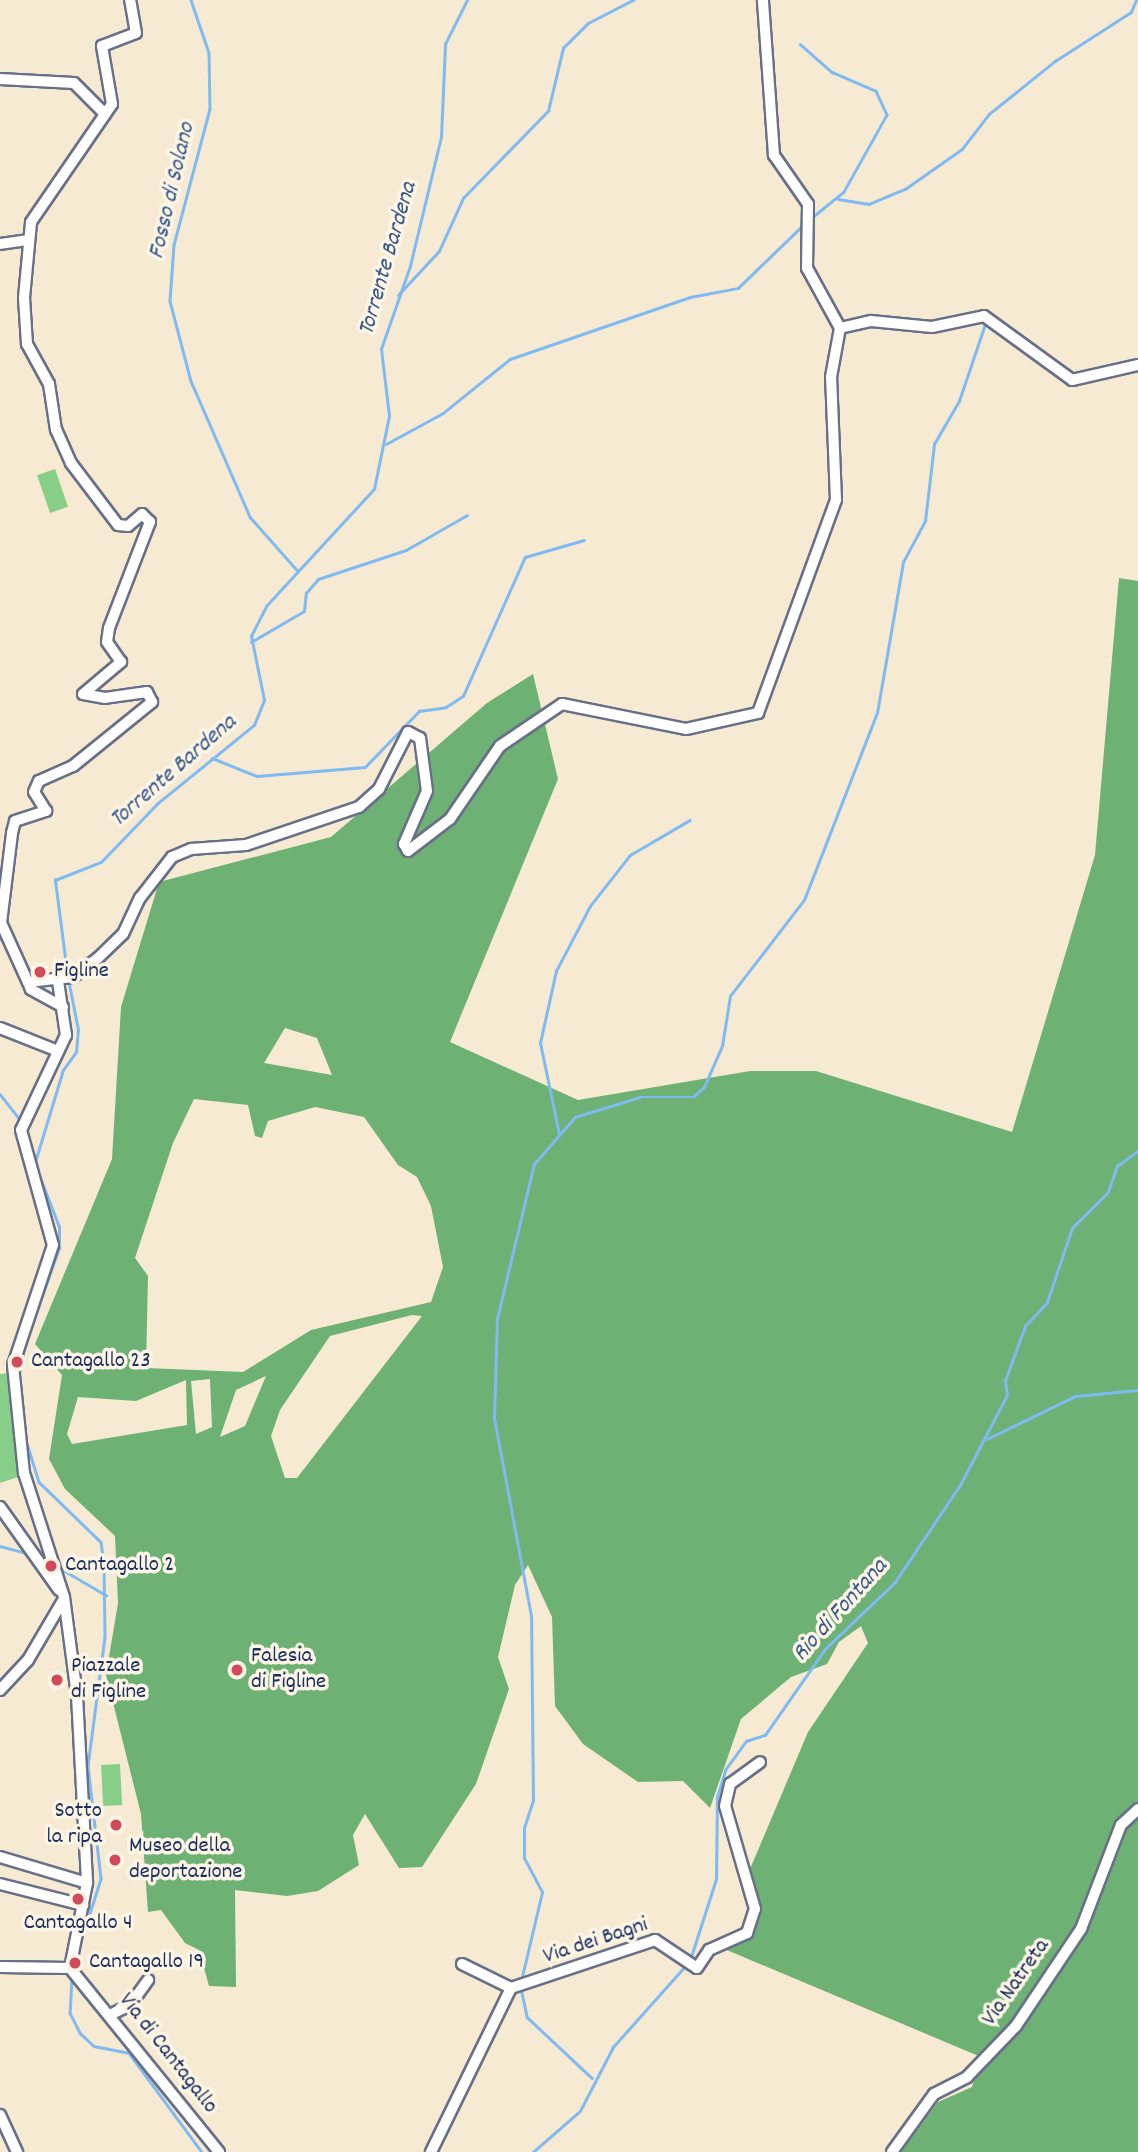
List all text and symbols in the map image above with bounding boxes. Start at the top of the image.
water label: Fosso di Solano [143,120,203,262]
water label: Torrente Bardena [353,179,425,339]
water label: Torrente Bardena [105,709,243,835]
place label: Figline [54,958,109,986]
marker: Figline [32,964,48,980]
place label: Cantagallo 23 [31,1348,151,1376]
marker: Cantagallo 23 [9,1354,25,1370]
place label: Cantagallo 2 [65,1552,174,1580]
water label: Rio di Fontana [787,1554,895,1668]
marker: Cantagallo 2 [43,1558,59,1574]
place label: Falesia di Figline [251,1643,326,1697]
place label: Piazzale di Figline [71,1653,146,1707]
marker: Falesia di Figline [229,1662,245,1678]
marker: Piazzale di Figline [49,1672,65,1688]
place label: Sotto la ripa [46,1798,102,1852]
marker: Sotto la ripa [108,1817,124,1833]
place label: Museo della deportazione [129,1833,242,1887]
marker: Museo della deportazione [107,1852,123,1868]
marker: Cantagallo 4 [70,1891,86,1907]
place label: Cantagallo 4 [24,1910,132,1938]
street label: Via dei Bagni [540,1912,652,1972]
street label: Via Natreta [977,1934,1057,2032]
place label: Cantagallo 19 [89,1949,204,1977]
marker: Cantagallo 19 [67,1955,83,1971]
street label: Via di Cantagallo [111,1988,223,2120]

